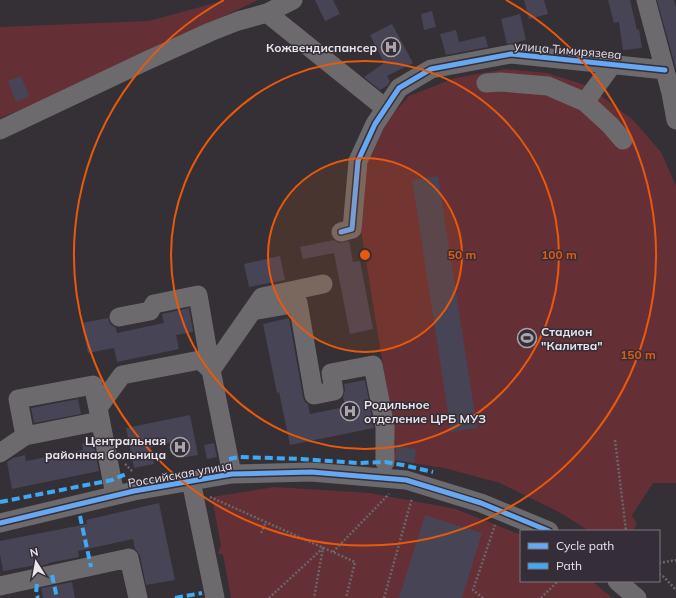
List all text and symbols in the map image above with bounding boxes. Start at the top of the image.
hospital icon: Кожвендиспансер [380,36,402,58]
street label: улица Тимирязева [514,38,622,62]
place label: Кожвендиспансер [266,40,377,55]
text: 50 m [448,247,476,262]
text: 100 m [541,247,577,262]
centre of rings [358,248,372,262]
place label: Стадион "Калитва" [541,324,603,353]
sports icon: Стадион "Калитва" [516,327,538,349]
text: 150 m [620,347,656,362]
place label: Родильное отделение ЦРБ МУЗ [364,397,486,426]
hospital icon: Родильное отделение ЦРБ МУЗ [339,400,361,422]
place label: Центральная районная больница [45,433,166,462]
hospital icon: Центральная районная больница [169,436,191,458]
street label: Российская улица [127,457,233,491]
legend [520,530,660,582]
text: Cycle path [556,538,614,553]
north arrow [16,542,56,582]
text: N [29,545,40,560]
text: Path [556,558,582,573]

